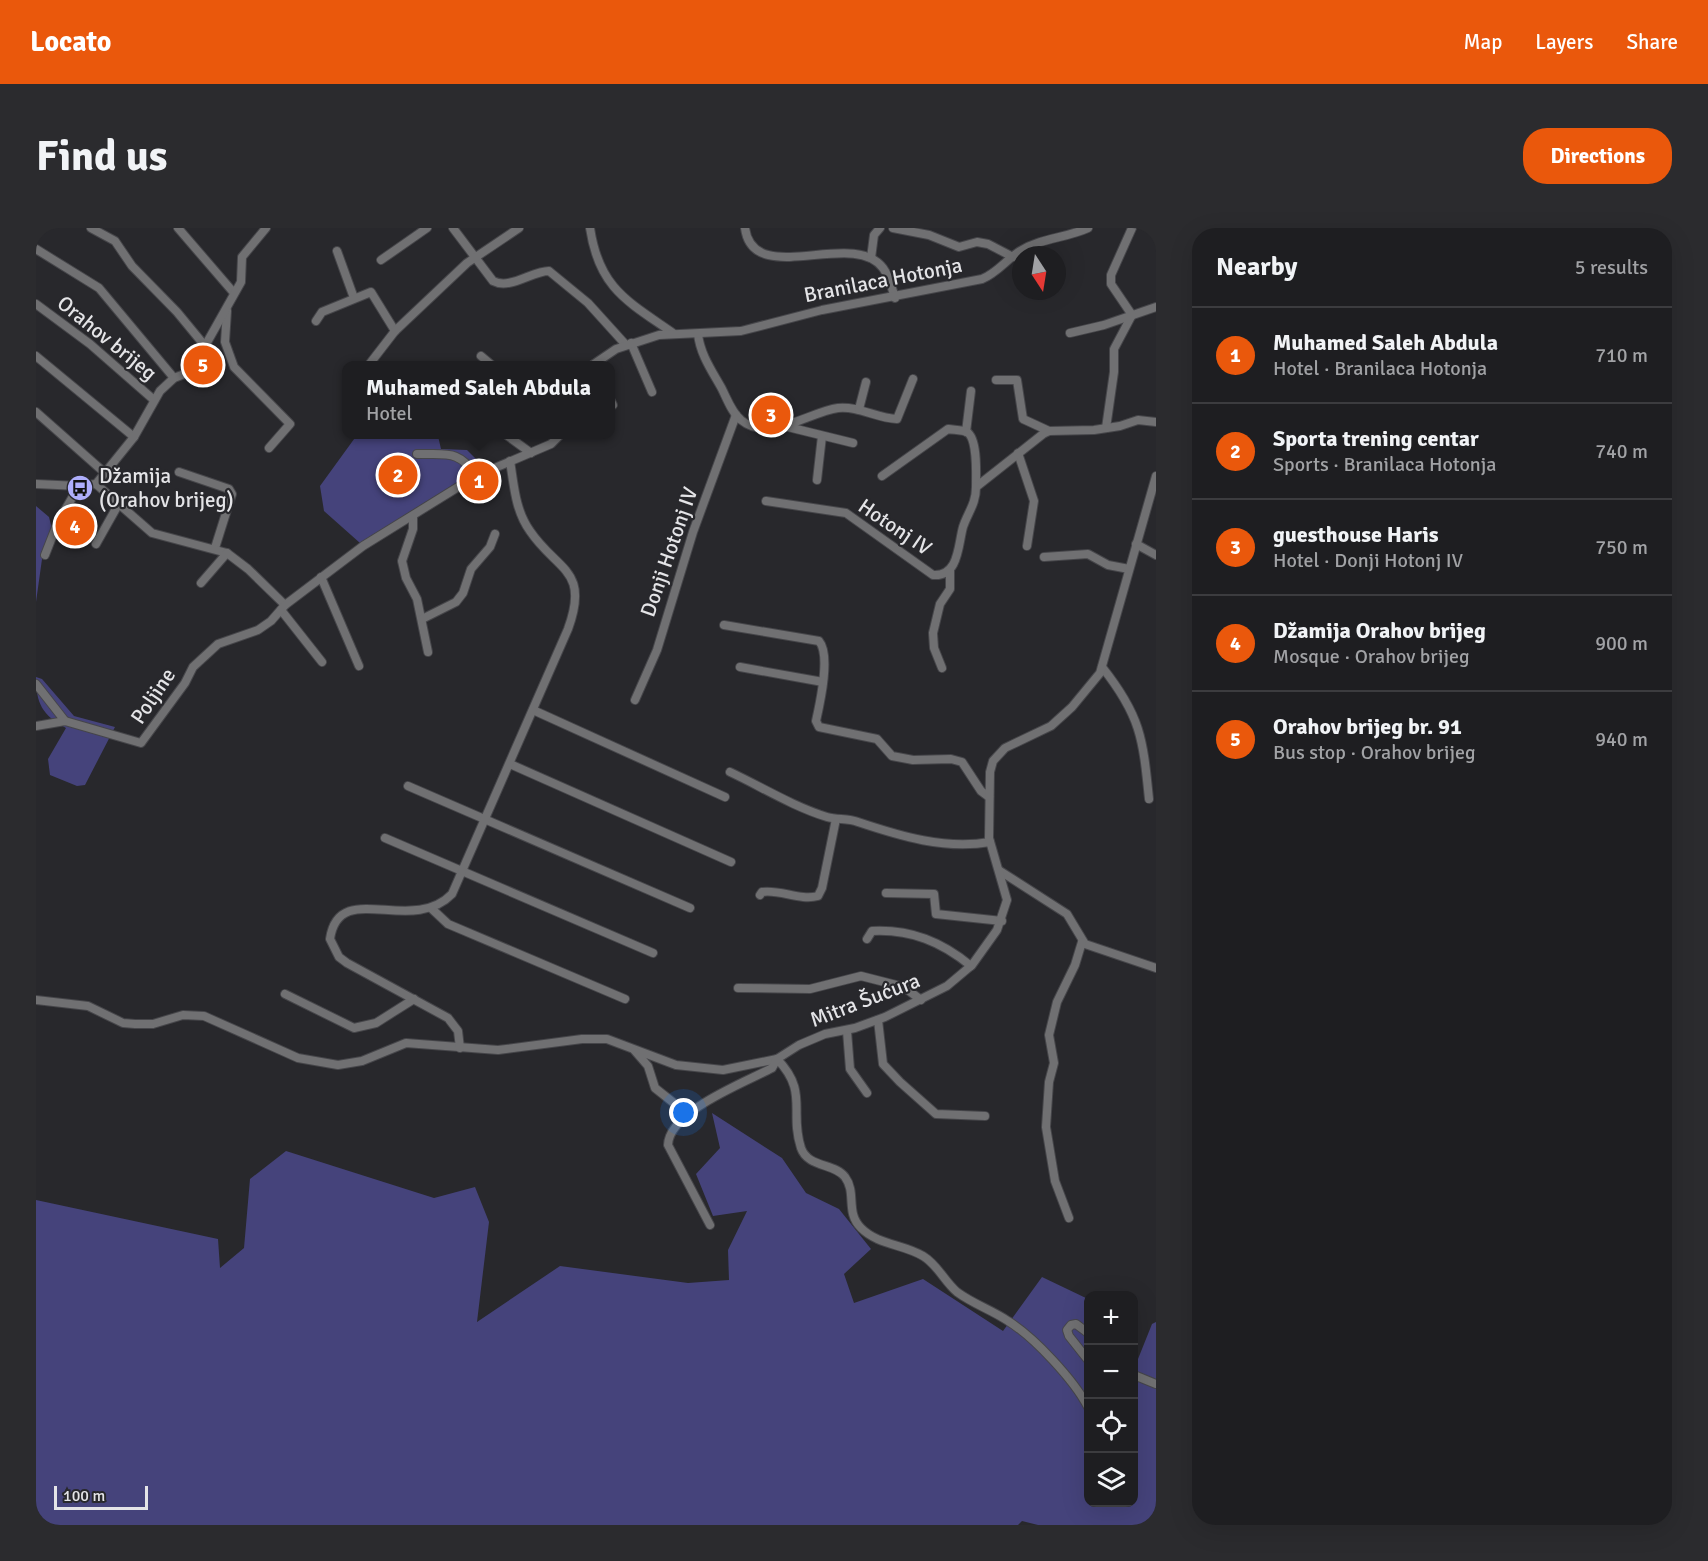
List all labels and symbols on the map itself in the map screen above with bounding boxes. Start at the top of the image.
north arrow [1012,246,1066,300]
street label: Branilaca Hotonja [802,252,964,308]
street label: Orahov brijeg [52,290,162,386]
pin: 5 [184,342,222,388]
pin: 3 [752,392,790,438]
pin: 2 [378,452,418,498]
pin: 1 [460,458,498,504]
place label: Džamija (Orahov brijeg) [99,463,234,513]
bus stop icon: Džamija (Orahov brijeg) [65,473,95,503]
street label: Donji Hotonj IV [635,484,703,620]
street label: Hotonj IV [853,493,937,561]
pin: 4 [56,504,94,548]
street label: Poljine [125,663,181,729]
street label: Mitra Šućura [806,967,924,1033]
your location [669,1098,698,1127]
scale bar [54,1483,148,1510]

